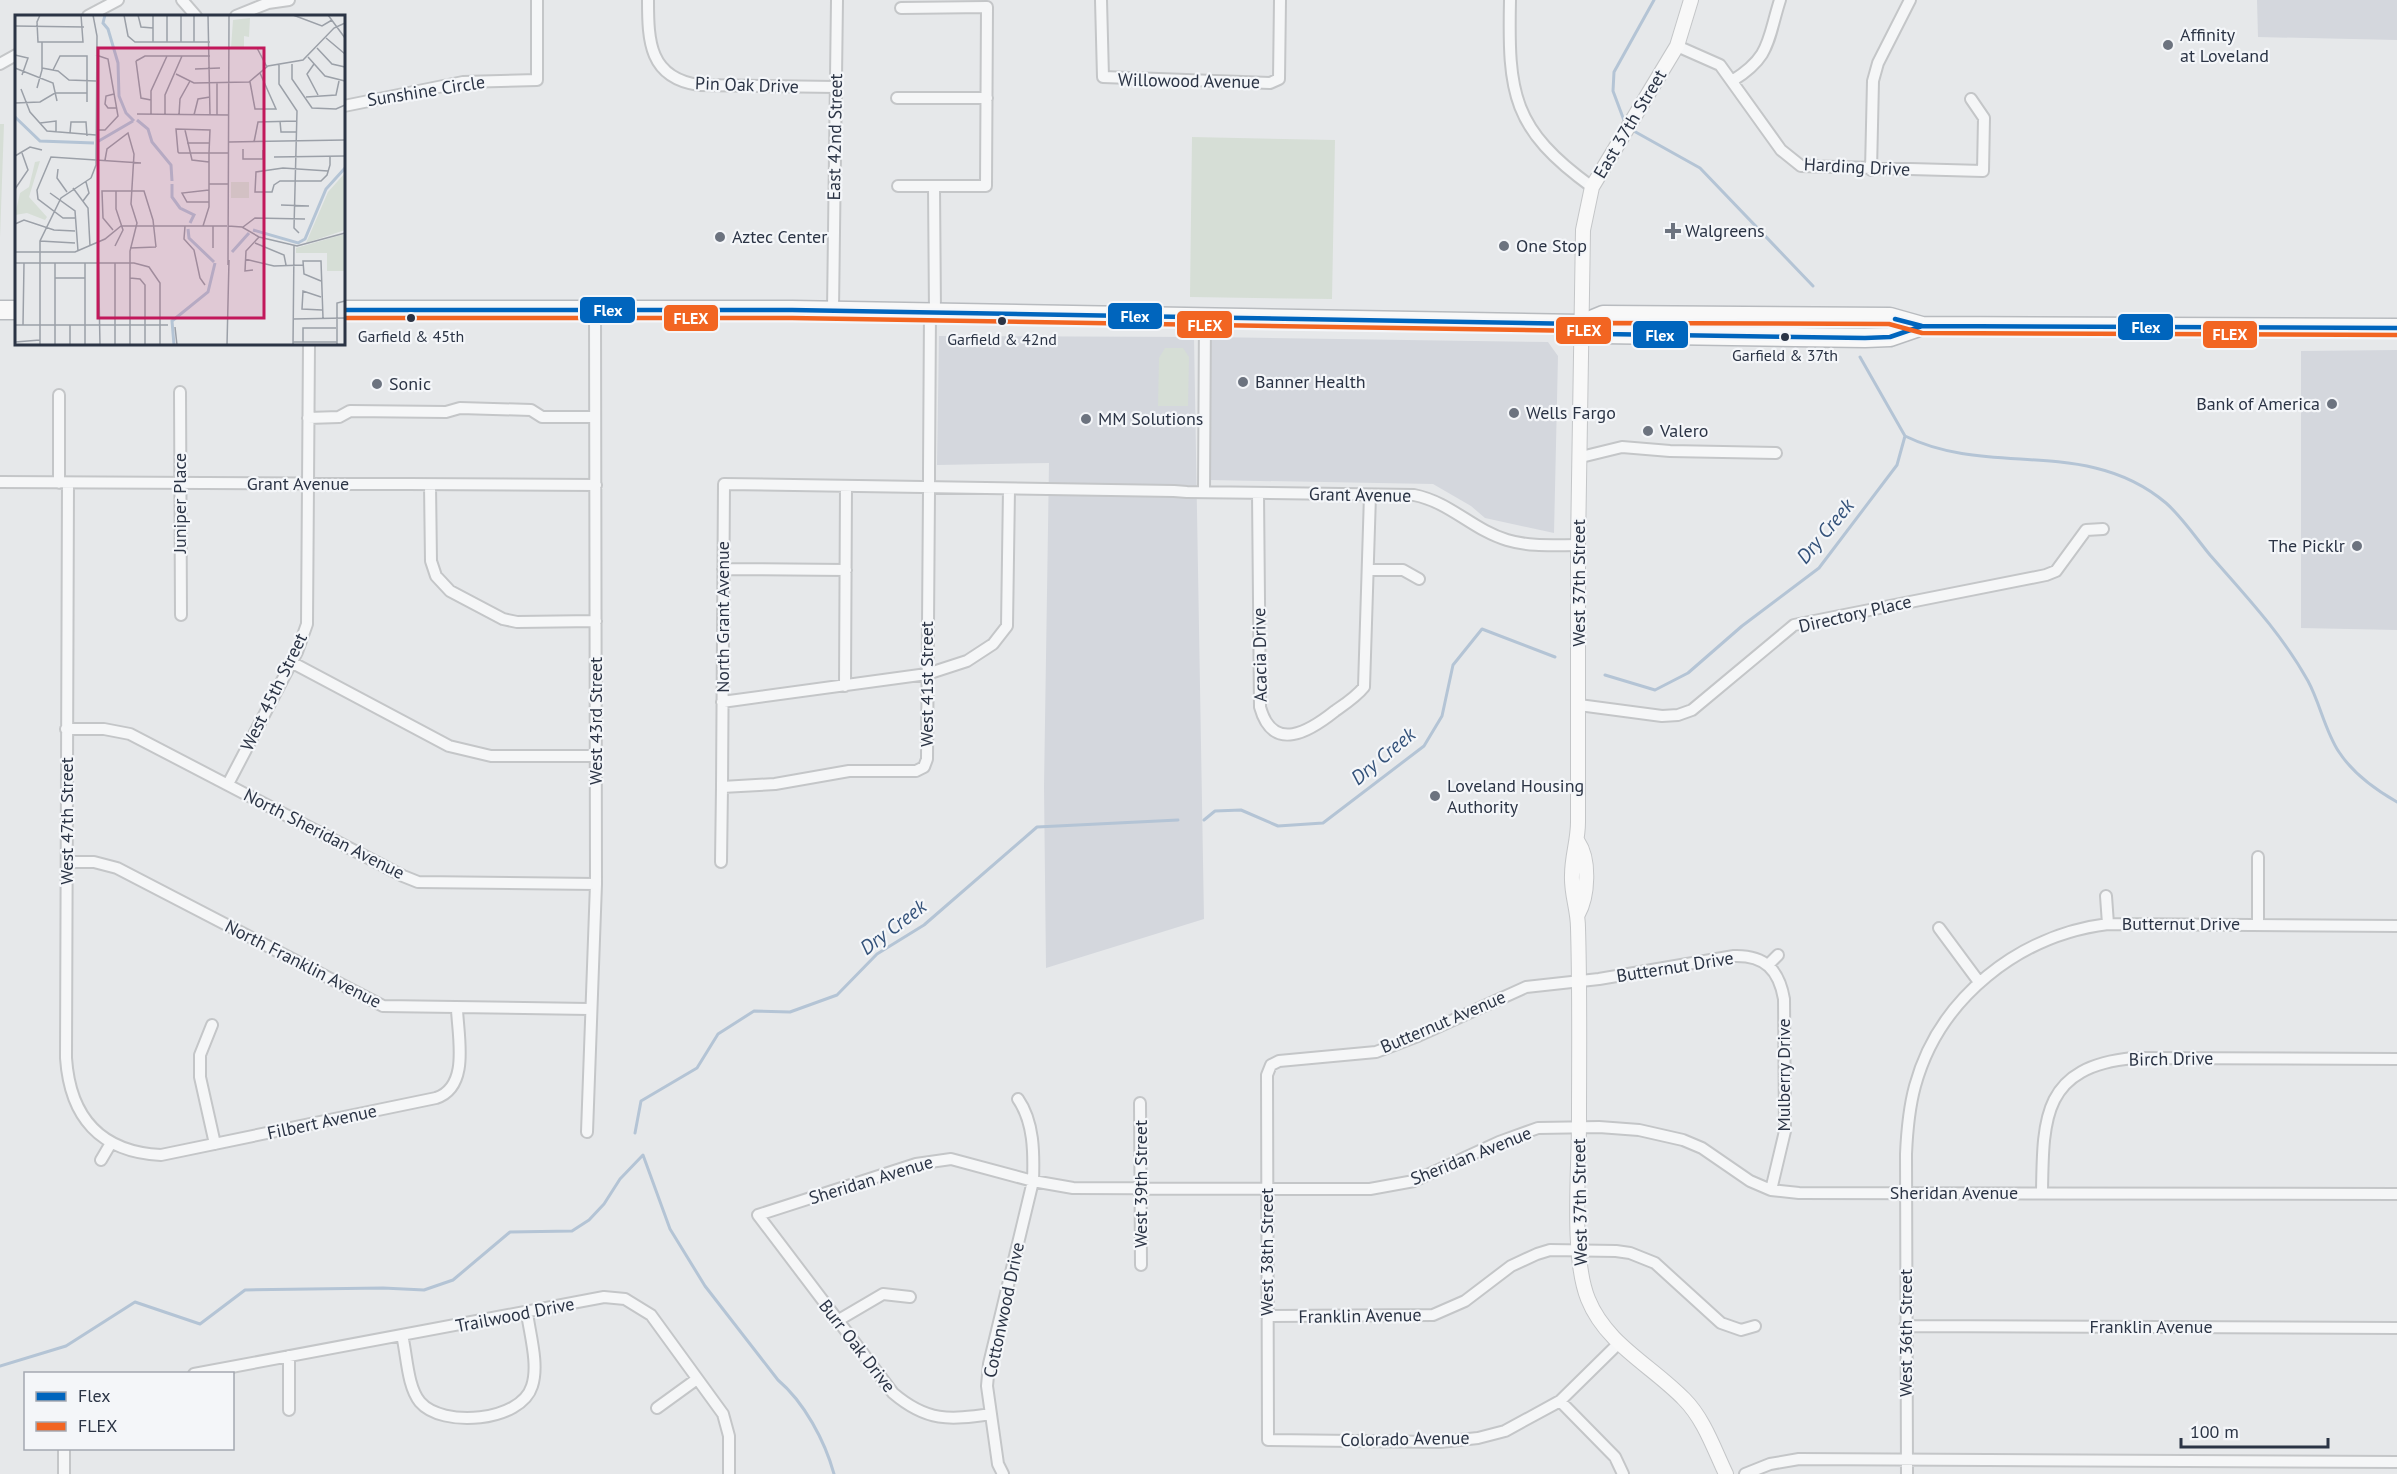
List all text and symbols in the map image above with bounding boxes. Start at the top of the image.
inset map [15,15,345,345]
place label: Affinity at Loveland [2180,23,2269,67]
marker: Affinity at Loveland [2161,38,2175,52]
street label: East 37th Street [1588,65,1671,182]
street label: Willowood Avenue [1118,68,1260,93]
street label: Sunshine Circle [365,70,486,111]
street label: Pin Oak Drive [695,71,799,98]
street label: East 42nd Street [822,73,847,201]
street label: Harding Drive [1803,152,1911,181]
place label: Walgreens [1685,219,1765,242]
marker: Walgreens [1666,224,1680,238]
place label: Aztec Center [732,225,827,248]
marker: Aztec Center [713,230,727,244]
place label: One Stop [1516,234,1587,257]
marker: One Stop [1497,239,1511,253]
line badge: Flex [579,296,636,324]
text: Flex [593,300,623,320]
line badge: Flex [1107,302,1163,330]
line badge: FLEX [663,304,719,332]
text: Flex [1120,306,1150,326]
text: FLEX [674,308,708,328]
line badge: FLEX [1176,310,1233,339]
marker: Garfield & 45th [405,312,417,324]
line badge: Flex [2117,313,2174,341]
marker: Garfield & 42nd [996,315,1008,327]
text: FLEX [1188,315,1222,335]
line badge: FLEX [1555,316,1612,345]
text: Flex [2131,317,2161,337]
text: FLEX [1567,320,1601,340]
line badge: Flex [1632,320,1689,349]
line badge: FLEX [2202,320,2258,349]
text: FLEX [2213,324,2247,344]
text: Flex [1645,325,1675,345]
place label: Garfield & 45th [358,326,464,346]
place label: Garfield & 42nd [947,329,1057,349]
marker: Garfield & 37th [1779,331,1791,343]
place label: Garfield & 37th [1732,345,1838,365]
place label: Banner Health [1255,370,1366,393]
place label: Sonic [389,372,431,395]
marker: Banner Health [1236,375,1250,389]
marker: Sonic [370,377,384,391]
place label: Bank of America [2196,392,2320,415]
marker: Bank of America [2325,397,2339,411]
place label: Wells Fargo [1526,401,1616,424]
marker: Wells Fargo [1507,406,1521,420]
place label: MM Solutions [1098,407,1203,430]
marker: MM Solutions [1079,412,1093,426]
place label: Valero [1659,419,1708,442]
marker: Valero [1641,424,1655,438]
street label: Juniper Place [168,453,191,554]
street label: Grant Avenue [247,472,349,495]
street label: Grant Avenue [1309,482,1411,507]
water label: Dry Creek [1790,492,1860,569]
street label: West 37th Street [1567,519,1590,647]
place label: The Picklr [2268,534,2345,557]
marker: The Picklr [2350,539,2364,553]
street label: North Grant Avenue [711,541,734,693]
street label: Directory Place [1796,589,1914,638]
street label: Acacia Drive [1247,608,1272,702]
street label: West 41st Street [915,621,938,747]
street label: West 45th Street [235,629,312,754]
street label: West 43rd Street [584,657,607,785]
water label: Dry Creek [1345,721,1422,791]
street label: West 47th Street [55,757,78,885]
place label: Loveland Housing Authority [1447,774,1584,818]
street label: North Sheridan Avenue [240,783,409,884]
marker: Loveland Housing Authority [1428,789,1442,803]
water label: Dry Creek [854,893,932,961]
street label: Butternut Drive [2122,912,2240,935]
street label: North Franklin Avenue [221,914,385,1013]
street label: Butternut Drive [1615,946,1735,987]
street label: Butternut Avenue [1377,985,1509,1058]
street label: Mulberry Drive [1772,1018,1795,1132]
street label: Birch Drive [2129,1046,2213,1071]
street label: Filbert Avenue [265,1099,379,1144]
street label: West 39th Street [1129,1120,1152,1248]
street label: Sheridan Avenue [1407,1121,1535,1190]
street label: West 37th Street [1567,1138,1592,1266]
street label: Sheridan Avenue [806,1150,936,1209]
street label: Sheridan Avenue [1890,1181,2018,1204]
street label: West 38th Street [1255,1188,1278,1316]
street label: Cottonwood Drive [978,1240,1029,1380]
street label: West 36th Street [1894,1269,1917,1397]
street label: Trailwood Drive [454,1292,576,1337]
street label: Burr Oak Drive [814,1295,901,1397]
street label: Franklin Avenue [1298,1303,1422,1328]
street label: Franklin Avenue [2089,1315,2213,1338]
legend [24,1372,234,1450]
text: Flex [78,1384,111,1407]
scale bar [2181,1411,2328,1449]
text: FLEX [78,1414,117,1437]
text: 100 m [2190,1420,2239,1443]
street label: Colorado Avenue [1340,1426,1470,1451]

